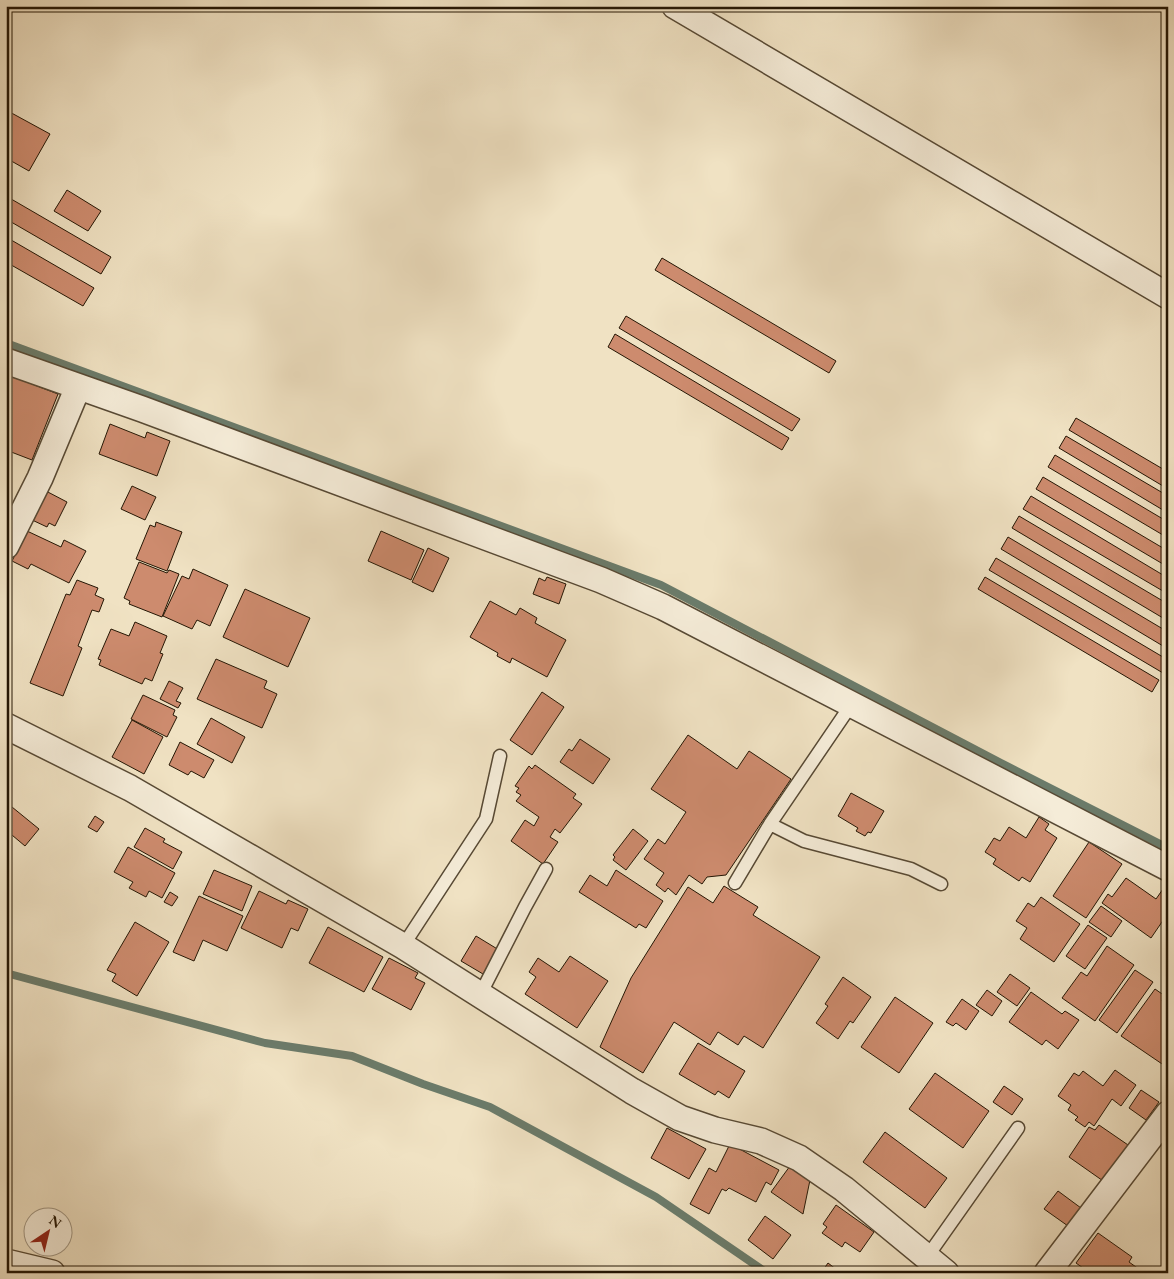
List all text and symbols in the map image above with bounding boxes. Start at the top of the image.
north arrow [22,1206,72,1256]
text: N [46,1211,66,1232]

